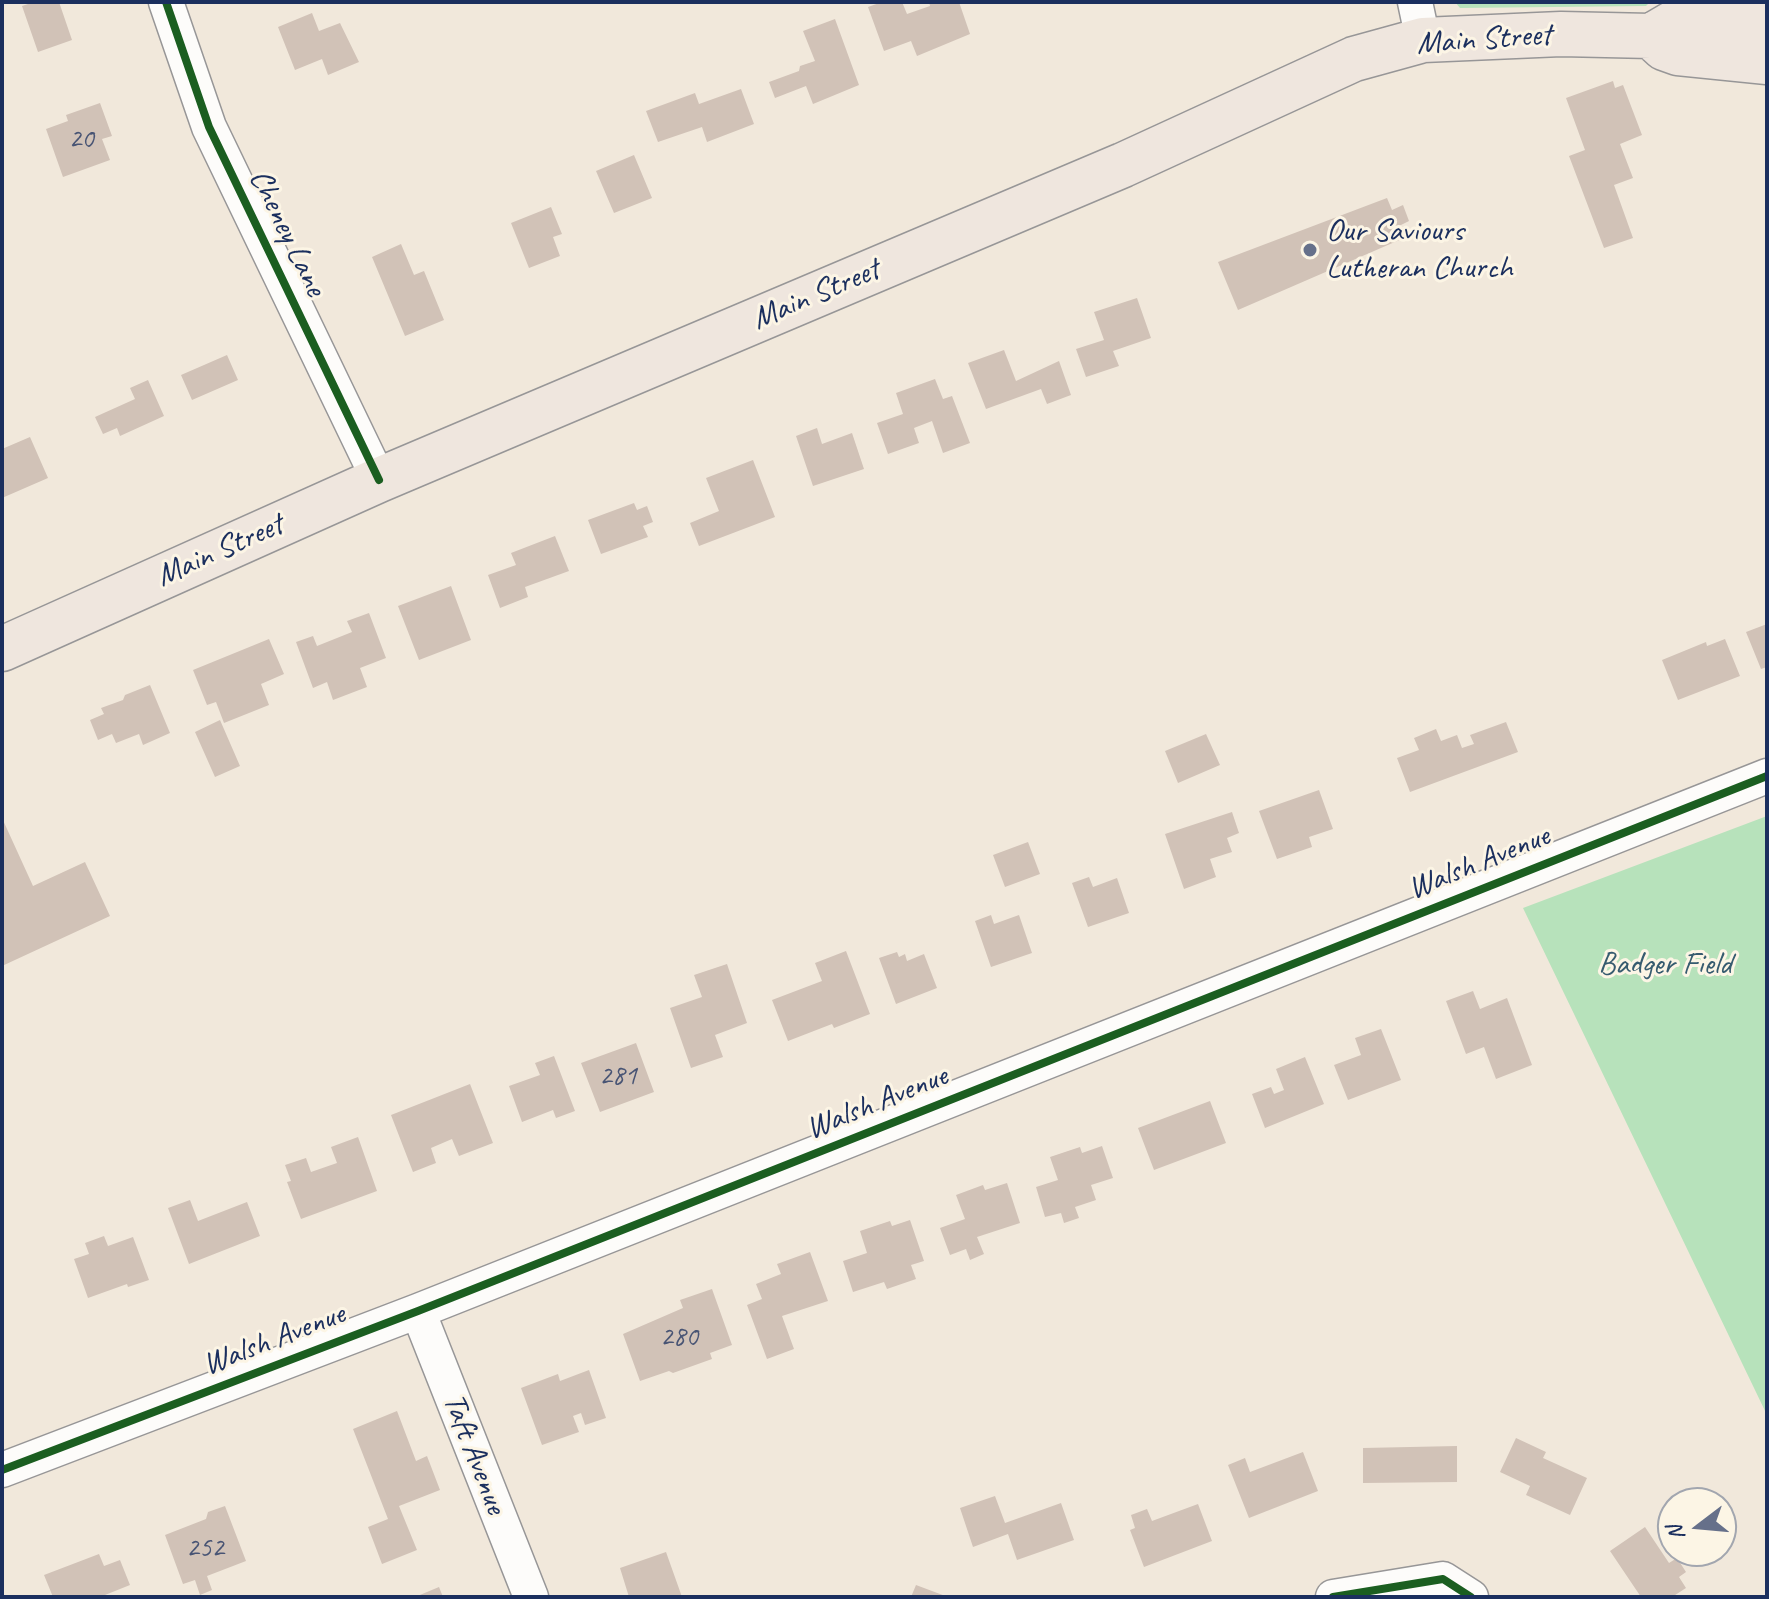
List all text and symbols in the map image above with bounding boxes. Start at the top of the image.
street label: Main Street [1415,16,1553,64]
house number: 20 [68,123,94,157]
street label: Cheney Lane [240,163,334,303]
place label: Our Saviours Lutheran Church [1326,213,1513,288]
marker: Our Saviours Lutheran Church [1301,241,1319,259]
street label: Main Street [746,251,886,339]
street label: Main Street [151,506,289,596]
street label: Walsh Avenue [1403,817,1555,909]
park label: Badger Field [1598,946,1732,984]
street label: Walsh Avenue [801,1057,953,1149]
house number: 281 [599,1060,637,1094]
street label: Walsh Avenue [197,1295,351,1385]
house number: 280 [660,1321,698,1355]
street label: Taft Avenue [434,1388,514,1520]
north arrow [1657,1487,1737,1567]
text: N [1661,1523,1691,1543]
house number: 252 [186,1532,224,1566]

